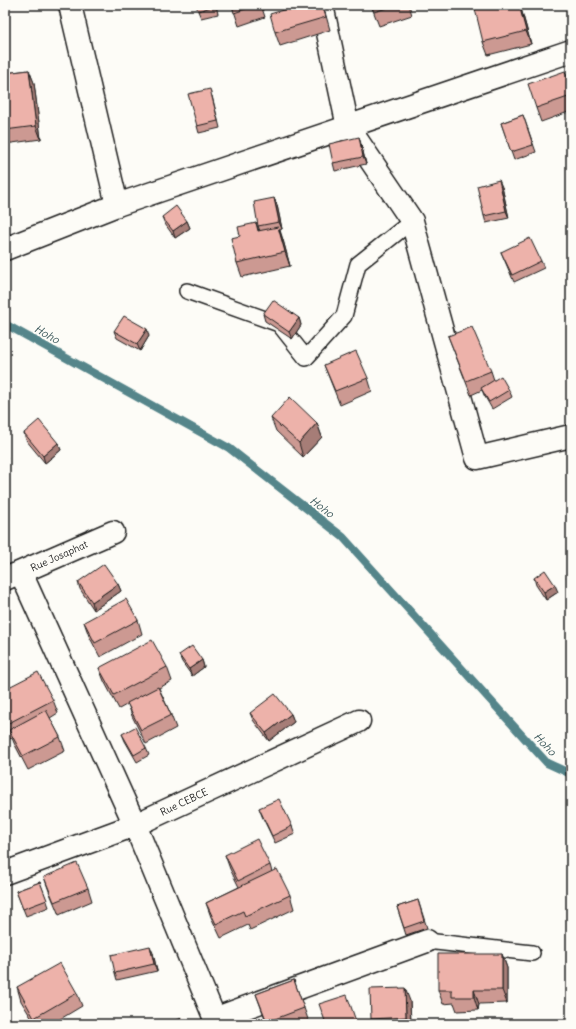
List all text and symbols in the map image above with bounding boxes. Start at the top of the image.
water label: Hoho [32,321,63,347]
water label: Hoho [307,493,337,521]
street label: Rue Josaphat [28,537,90,574]
water label: Hoho [531,730,560,759]
street label: Rue CEBCE [158,785,210,819]

